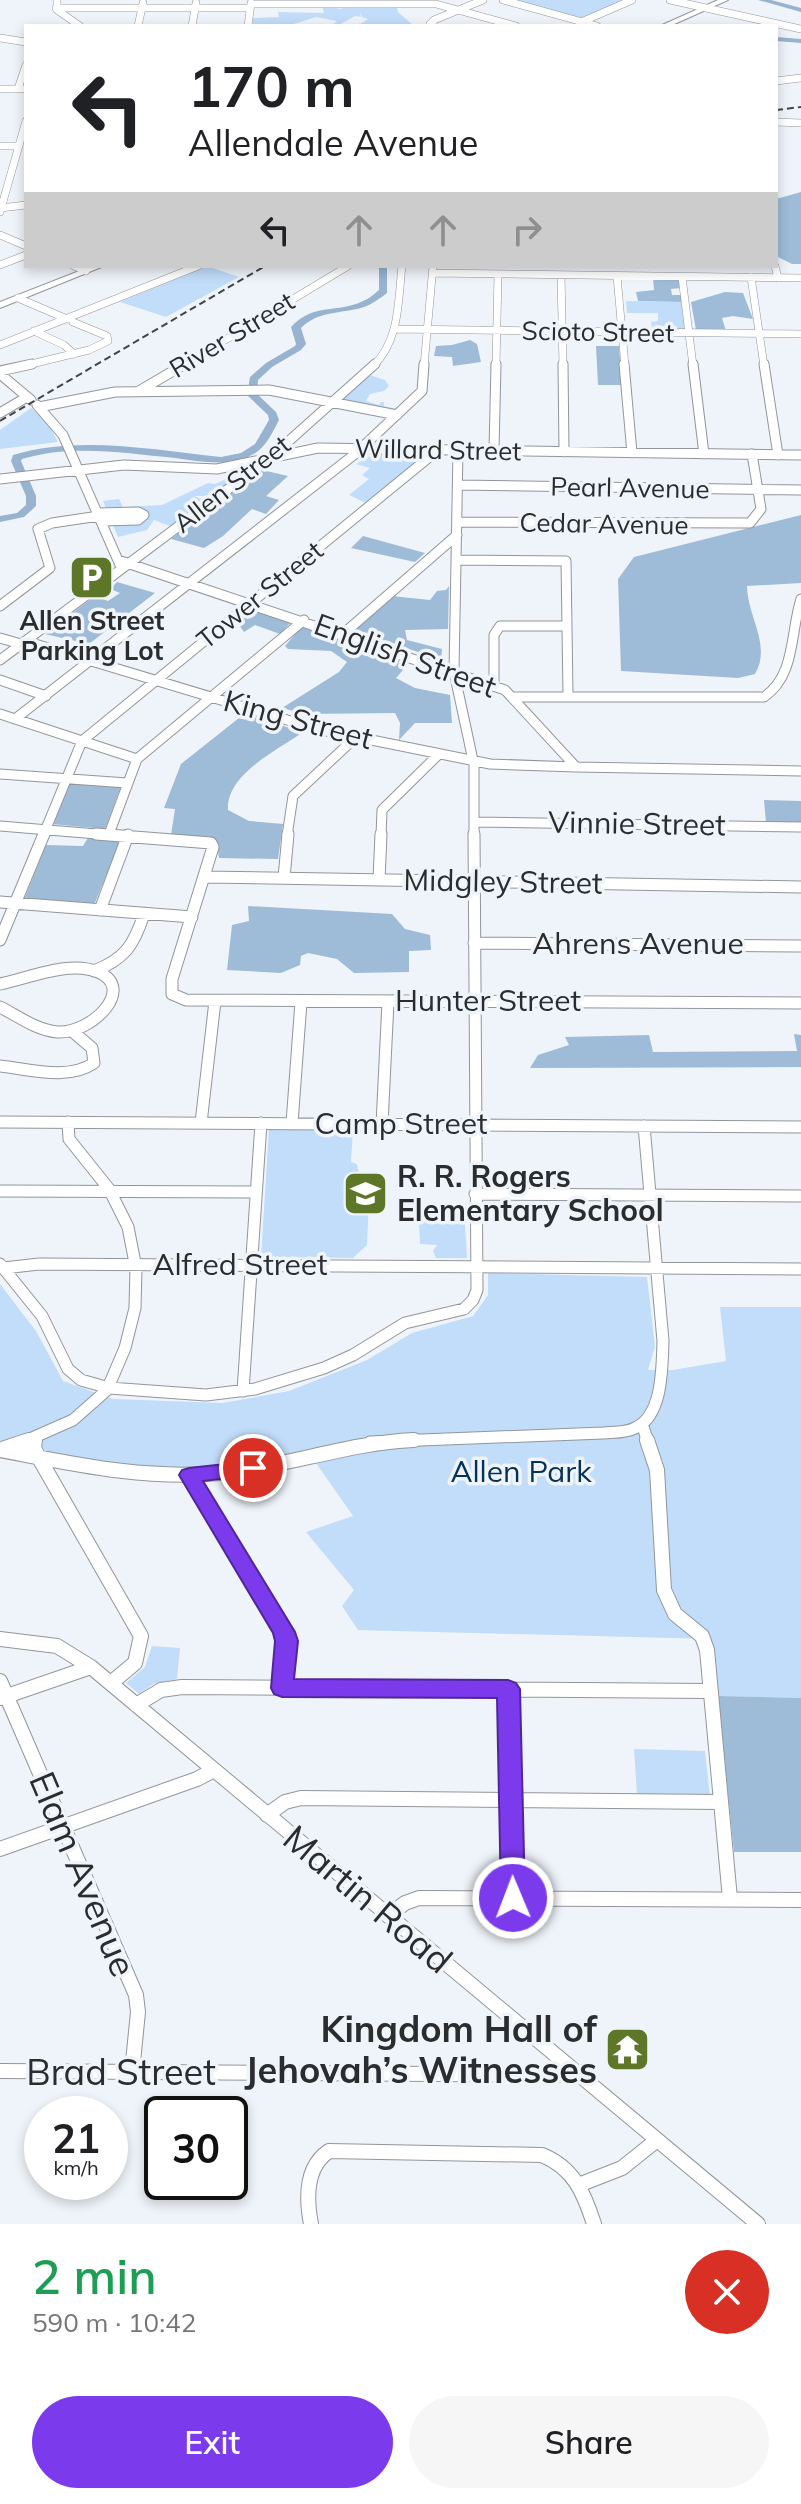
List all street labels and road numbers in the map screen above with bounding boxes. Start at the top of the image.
street label: River Street [163,284,300,385]
street label: Scioto Street [521,314,675,349]
street label: Allen Street [167,428,297,540]
street label: Willard Street [354,432,522,467]
street label: Pearl Avenue [550,470,710,505]
street label: Cedar Avenue [519,506,689,541]
street label: Tower Street [190,534,330,656]
street label: English Street [309,605,502,706]
street label: King Street [220,681,377,757]
street label: Vinnie Street [548,802,726,844]
street label: Midgley Street [403,860,603,902]
street label: Ahrens Avenue [532,924,744,962]
street label: Hunter Street [395,981,581,1019]
street label: Camp Street [314,1104,488,1142]
street label: Alfred Street [152,1245,328,1283]
street label: Elam Avenue [20,1765,147,1983]
street label: Martin Road [275,1815,462,1982]
street label: Brad Street [26,2049,216,2094]

